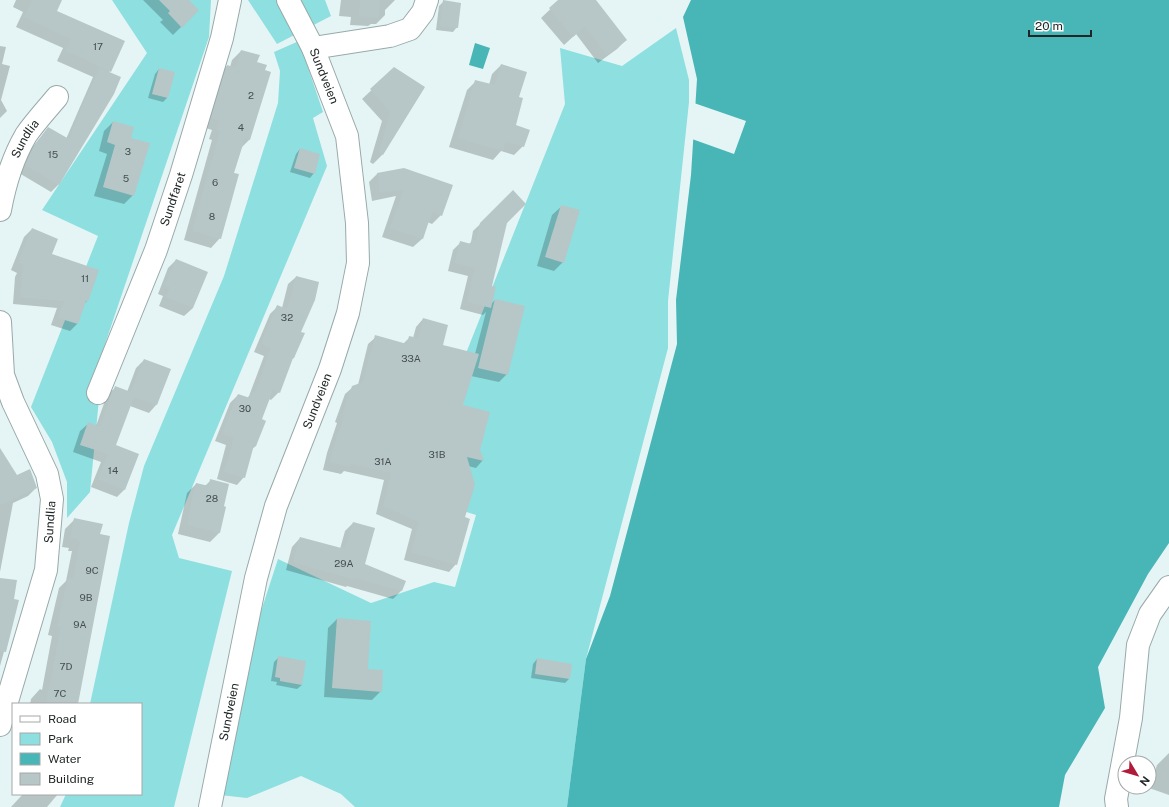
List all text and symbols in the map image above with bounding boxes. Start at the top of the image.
scale bar [1029,12,1091,38]
text: 20 m [1035,19,1063,33]
house number: 17 [93,40,103,52]
street label: Sundveien [307,46,341,106]
house number: 2 [248,89,254,101]
street label: Sundlia [8,117,42,160]
house number: 4 [238,121,244,133]
house number: 3 [125,145,131,157]
house number: 15 [48,148,58,160]
street label: Sundfaret [157,170,189,228]
house number: 5 [123,172,129,184]
house number: 6 [212,176,218,188]
house number: 8 [209,210,215,222]
house number: 11 [81,272,89,284]
house number: 32 [281,311,293,323]
house number: 33A [401,352,421,364]
street label: Sundveien [300,371,335,431]
house number: 30 [239,402,251,414]
house number: 31B [428,448,446,460]
house number: 31A [374,455,392,467]
house number: 14 [108,464,118,476]
house number: 28 [206,492,218,504]
street label: Sundlia [42,500,58,544]
house number: 29A [334,557,354,569]
house number: 9C [85,564,99,576]
house number: 9B [80,591,93,603]
house number: 9A [73,618,87,630]
house number: 7D [60,660,73,672]
street label: Sundveien [216,682,242,742]
house number: 7C [54,687,67,699]
legend [12,703,142,795]
text: Road [48,712,76,726]
text: Park [48,732,74,746]
text: Water [48,752,82,766]
north arrow [1117,755,1157,795]
text: Building [48,772,94,786]
text: N [1138,774,1152,788]

